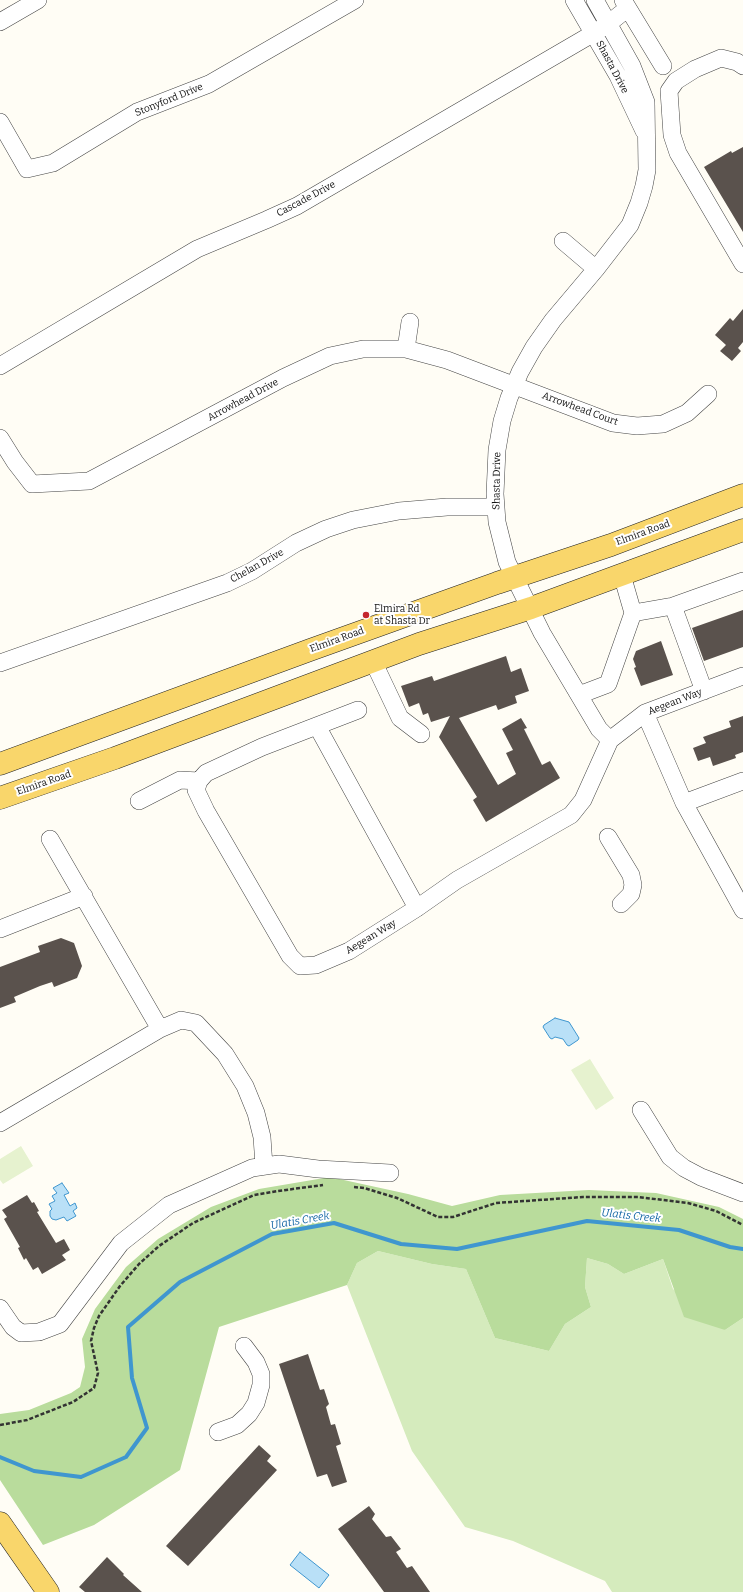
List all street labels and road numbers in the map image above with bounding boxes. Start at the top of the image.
street label: Shasta Drive [593,39,631,95]
street label: Stonyford Drive [133,81,205,119]
street label: Cascade Drive [275,178,337,220]
street label: Arrowhead Drive [206,376,280,424]
street label: Arrowhead Court [540,390,620,428]
street label: Shasta Drive [490,452,504,510]
street label: Elmira Road [614,518,672,548]
street label: Chelan Drive [228,546,286,586]
street label: Elmira Road [308,625,366,655]
street label: Aegean Way [646,686,704,718]
street label: Elmira Road [15,768,73,798]
street label: Aegean Way [344,917,398,957]

